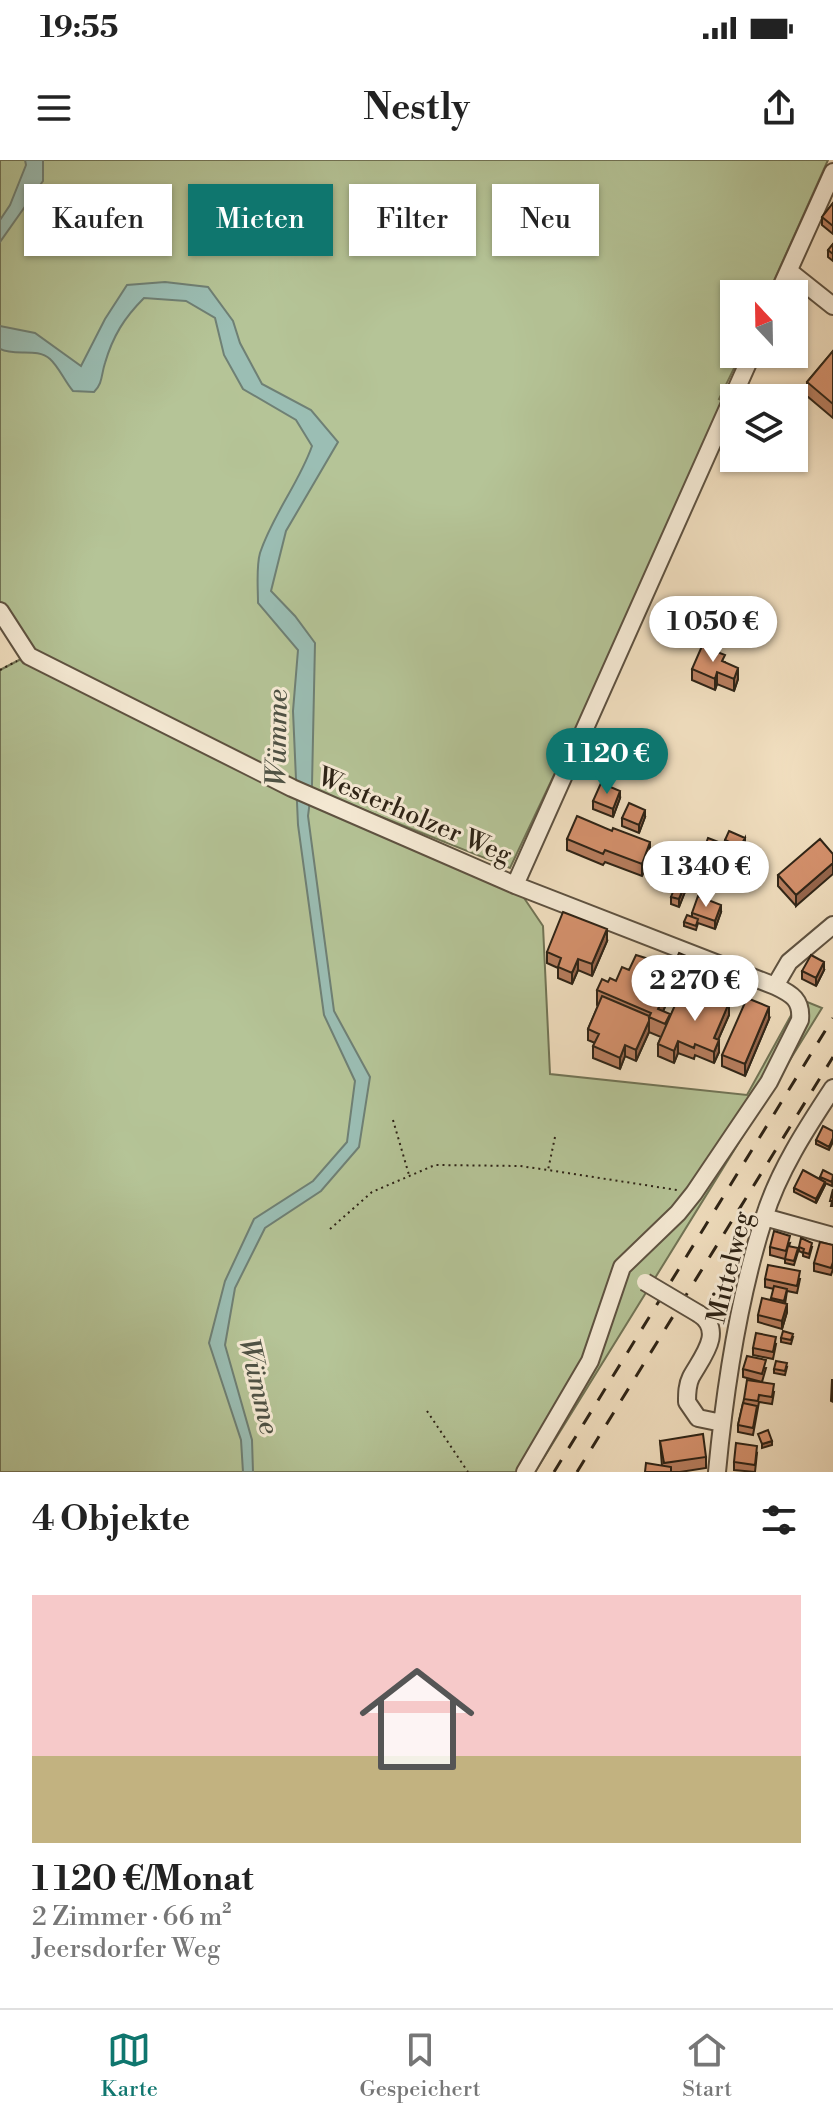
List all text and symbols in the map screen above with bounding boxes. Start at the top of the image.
text: 19:55 [40,9,118,47]
icon: menu [32,86,76,130]
text: Nestly [363,86,470,131]
icon: share [757,86,801,130]
chip: Kaufen [24,184,172,256]
chip: Mieten [188,184,333,256]
chip: Filter [349,184,476,256]
chip: Neu [492,184,599,256]
north arrow [720,280,808,368]
map controls [720,280,808,472]
button: layers [720,384,808,472]
pin: 1 050 € [639,596,787,664]
text: 1 050 € [667,606,759,638]
water label: Wümme [259,689,296,787]
pin: 1 120 € [533,728,681,796]
text: 1 120 € [564,738,650,770]
street label: Westerholzer Weg [312,760,517,872]
pin: 1 340 € [632,841,780,909]
text: 1 340 € [661,851,751,883]
pin: 2 270 € [621,955,769,1023]
text: 2 270 € [650,965,740,997]
street label: Mittelweg [701,1207,759,1327]
water label: Wümme [231,1335,287,1438]
icon: filters [757,1498,801,1542]
text: 4 Objekte [32,1499,190,1541]
icon: home [345,1647,489,1791]
text: 1 120 €/Monat [32,1859,254,1901]
text: 2 Zimmer · 66 m² [32,1901,231,1933]
text: Jeersdorfer Weg [32,1933,220,1965]
tab: Karte [101,2028,158,2103]
tab: Gespeichert [359,2028,481,2103]
tab: Start [682,2028,732,2103]

